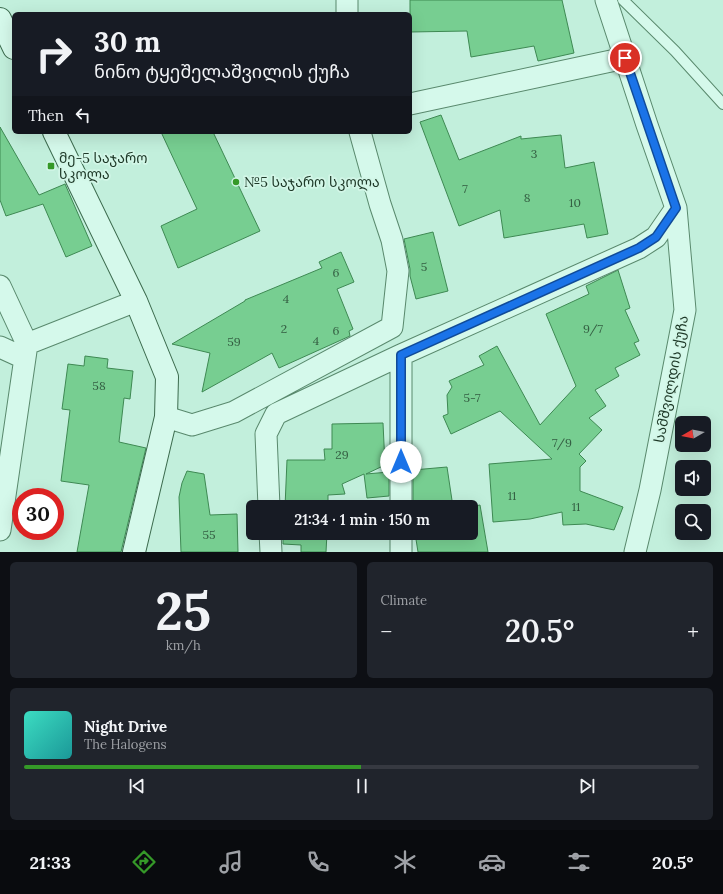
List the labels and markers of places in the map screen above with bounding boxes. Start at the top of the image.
pin [608,41,642,75]
place label: მე-5 საჯარო სკოლა [59,149,147,183]
marker: მე-5 საჯარო სკოლა [46,161,56,171]
place label: №5 საჯარო სკოლა [244,173,380,191]
marker: №5 საჯარო სკოლა [231,177,241,187]

